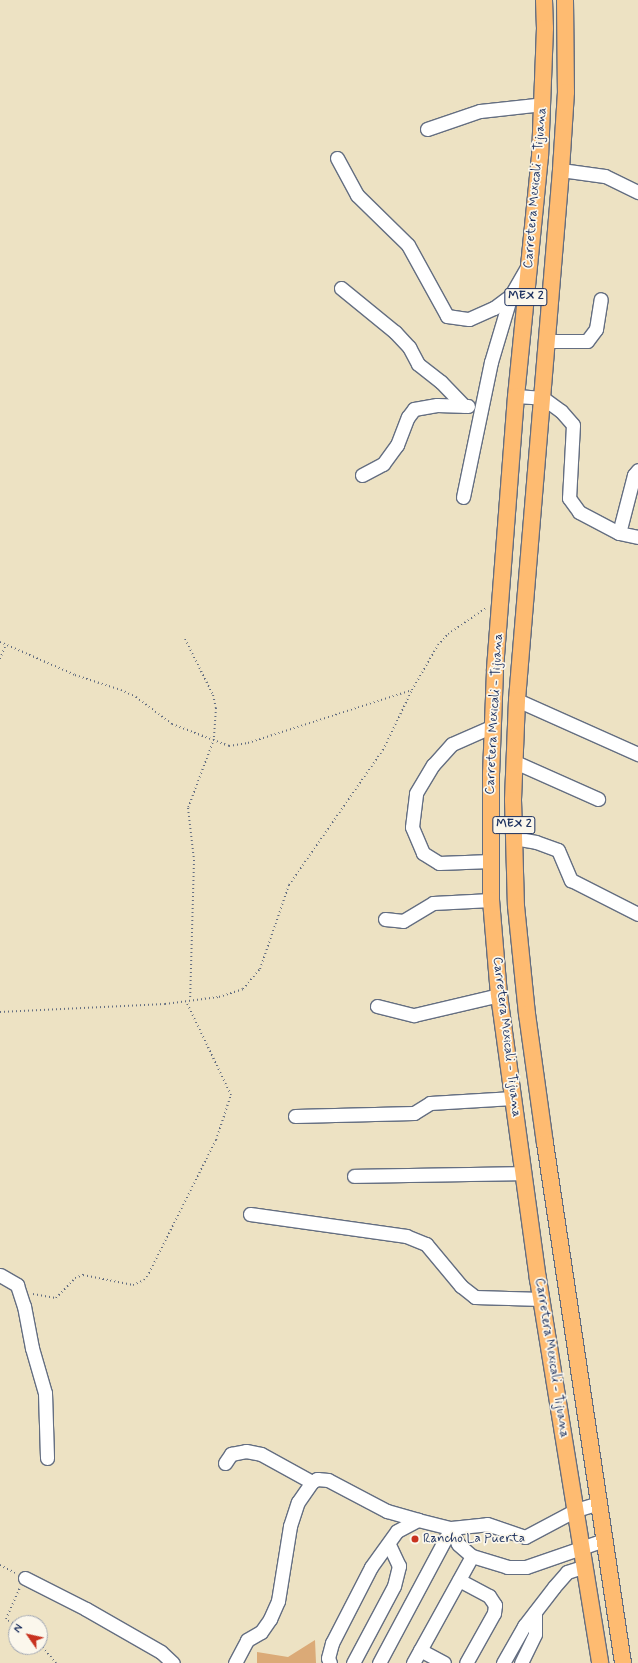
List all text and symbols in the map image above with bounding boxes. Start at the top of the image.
street label: Carretera Mexicali - Tijuana [521,106,551,270]
road number: MEX 2 [504,287,548,307]
street label: Carretera Mexicali - Tijuana [483,633,507,795]
road number: MEX 2 [492,815,536,835]
street label: Carretera Mexicali - Tijuana [488,956,524,1118]
street label: Carretera Mexicali - Tijuana [531,1277,571,1439]
place label: Rancho La Puerta [423,1531,523,1547]
marker: Rancho La Puerta [410,1534,420,1544]
north arrow [8,1615,48,1655]
text: N [11,1622,27,1636]

